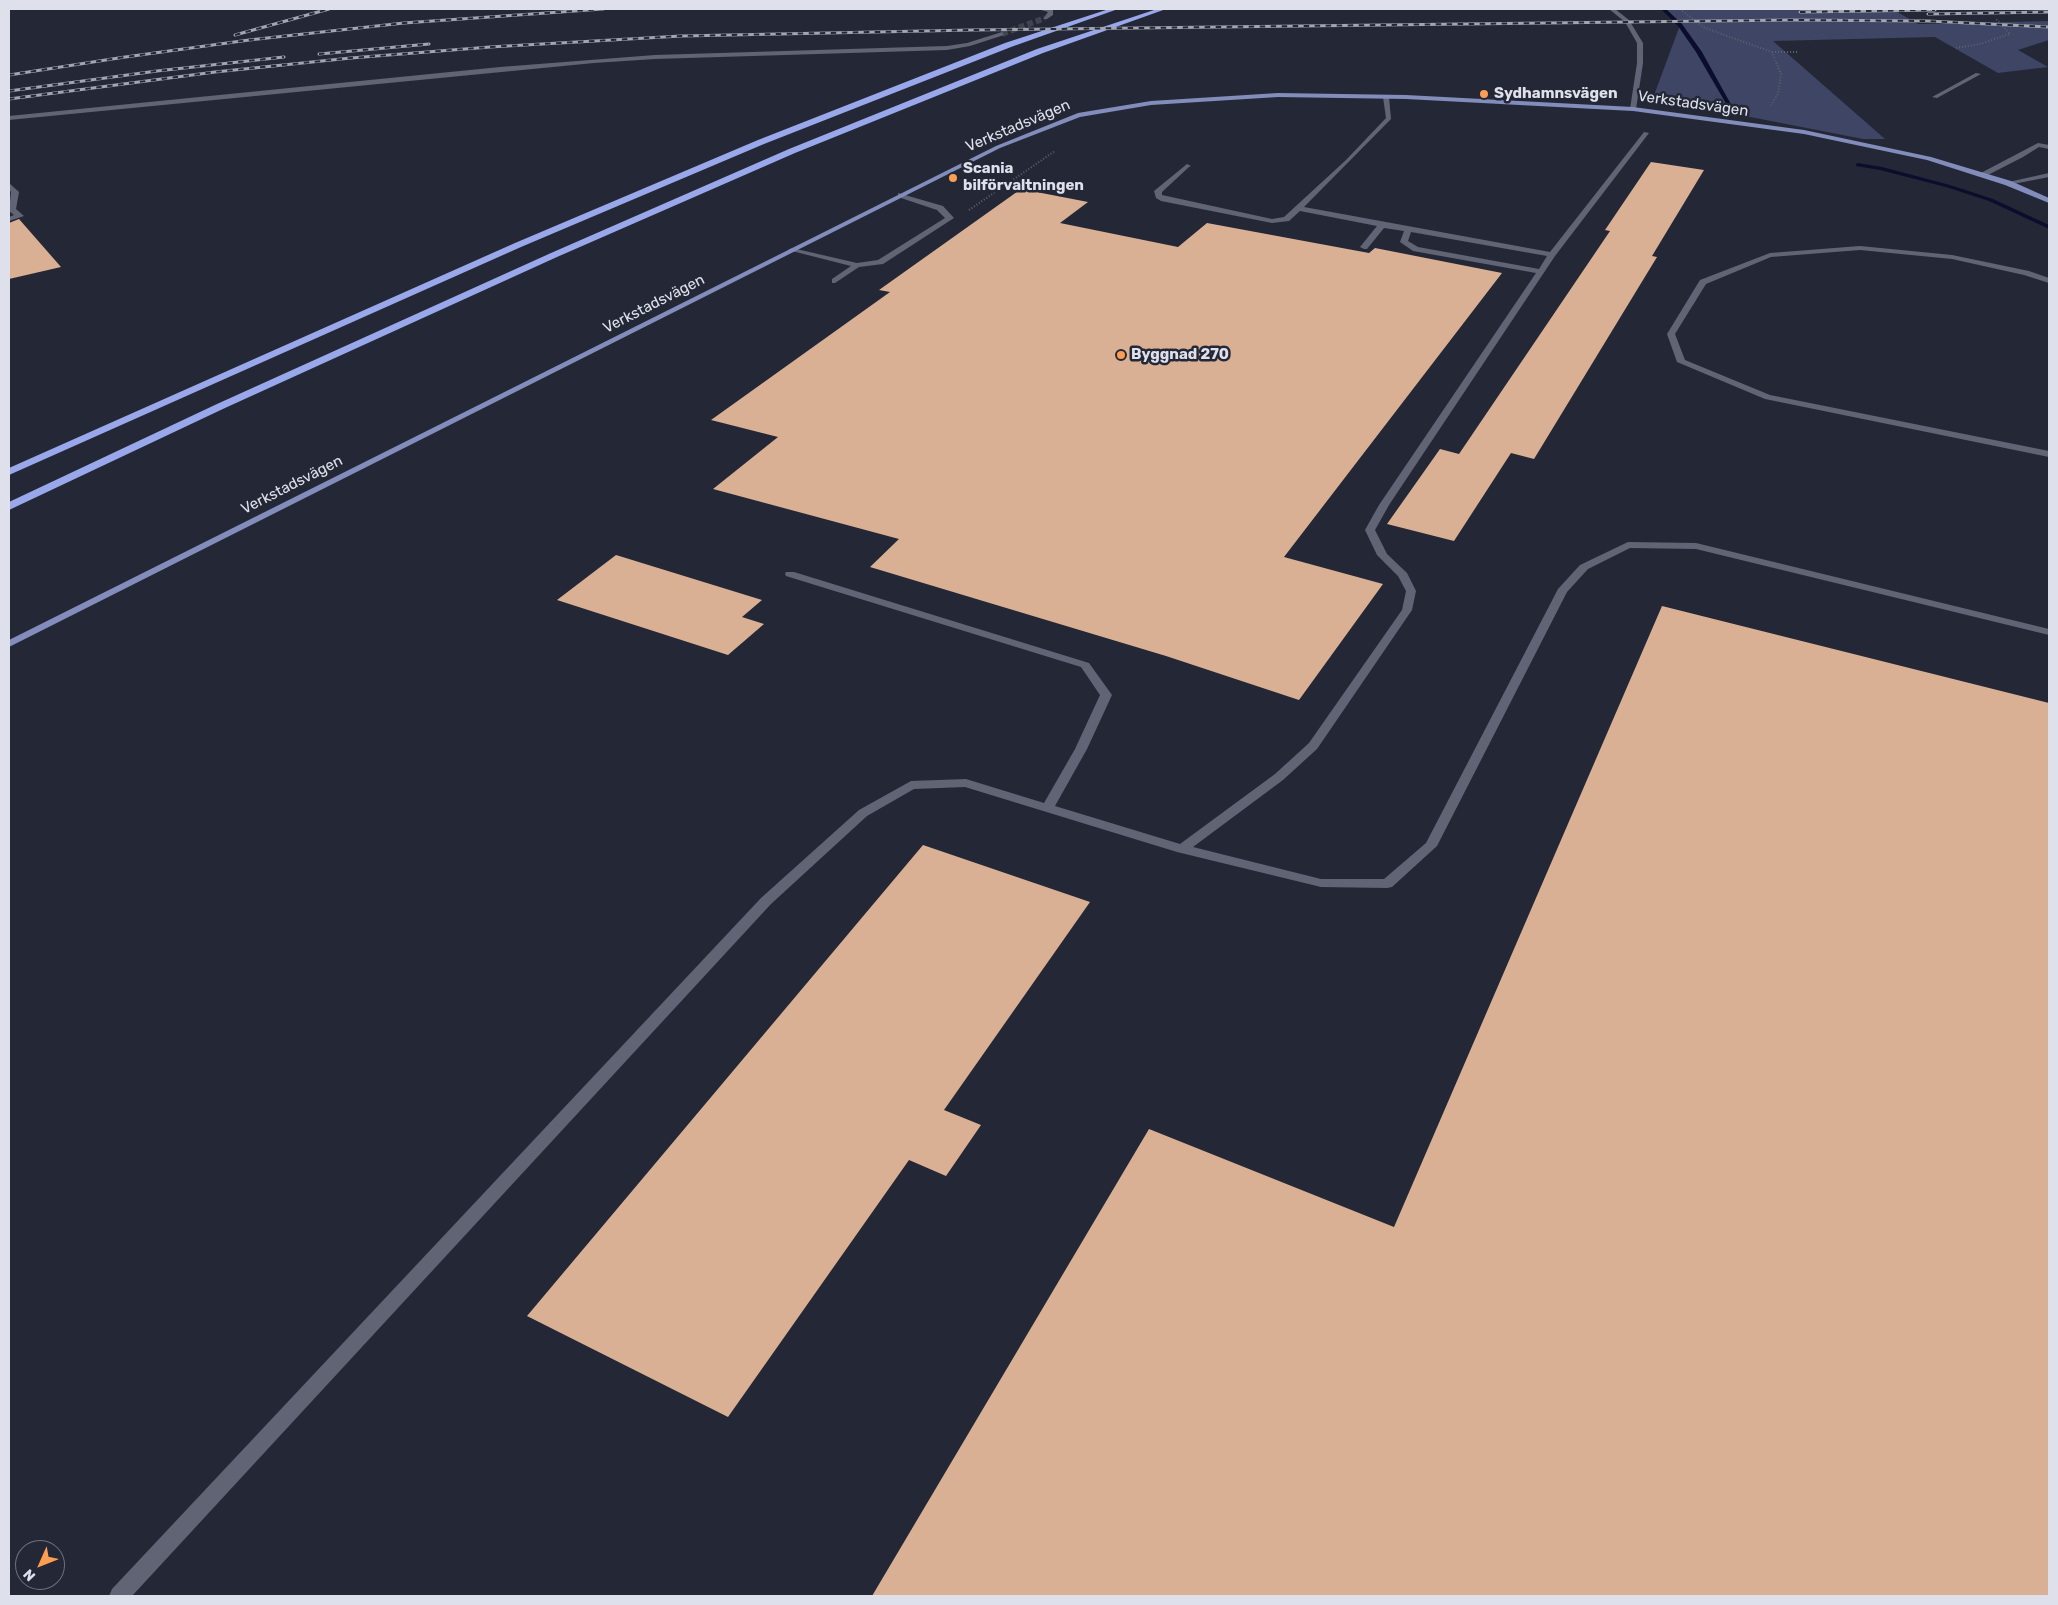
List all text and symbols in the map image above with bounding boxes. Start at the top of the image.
place label: Sydhamnsvägen [1494,85,1618,103]
street label: Verkstadsvägen [1637,87,1749,121]
marker: Sydhamnsvägen [1478,88,1490,100]
street label: Verkstadsvägen [963,96,1073,156]
place label: Scania bilförvaltningen [963,160,1084,195]
marker: Scania bilförvaltningen [947,172,959,184]
street label: Verkstadsvägen [600,271,708,337]
place label: Byggnad 270 [1131,346,1229,364]
marker: Byggnad 270 [1115,349,1127,361]
street label: Verkstadsvägen [238,452,346,518]
north arrow [15,1540,65,1590]
text: N [20,1566,39,1585]

